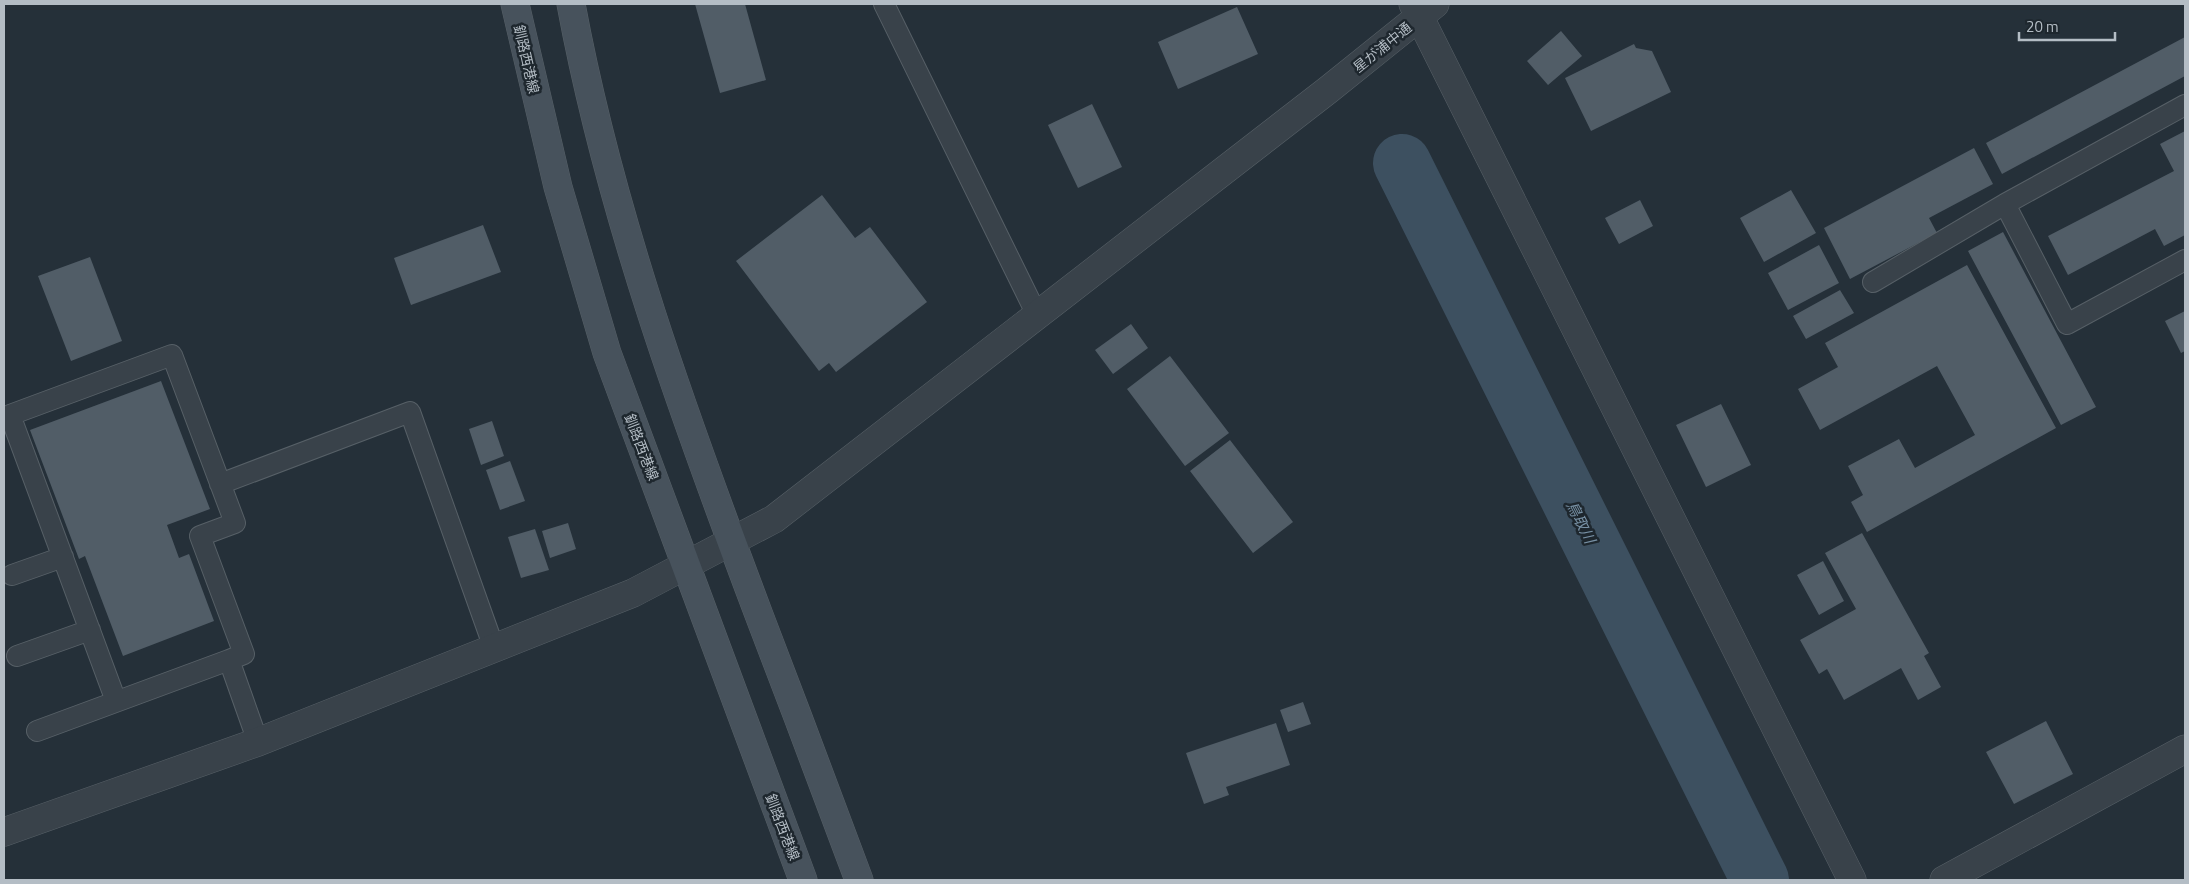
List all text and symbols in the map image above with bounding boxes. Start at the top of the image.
scale bar [2019,10,2115,42]
text: 20 m [2026,15,2059,38]
street label: 星が浦中通 [1348,17,1416,77]
street label: 釧路西港線 [509,23,545,95]
street label: 釧路西港線 [620,411,664,483]
water label: 鳥取川 [1561,497,1602,549]
street label: 釧路西港線 [761,791,805,863]

